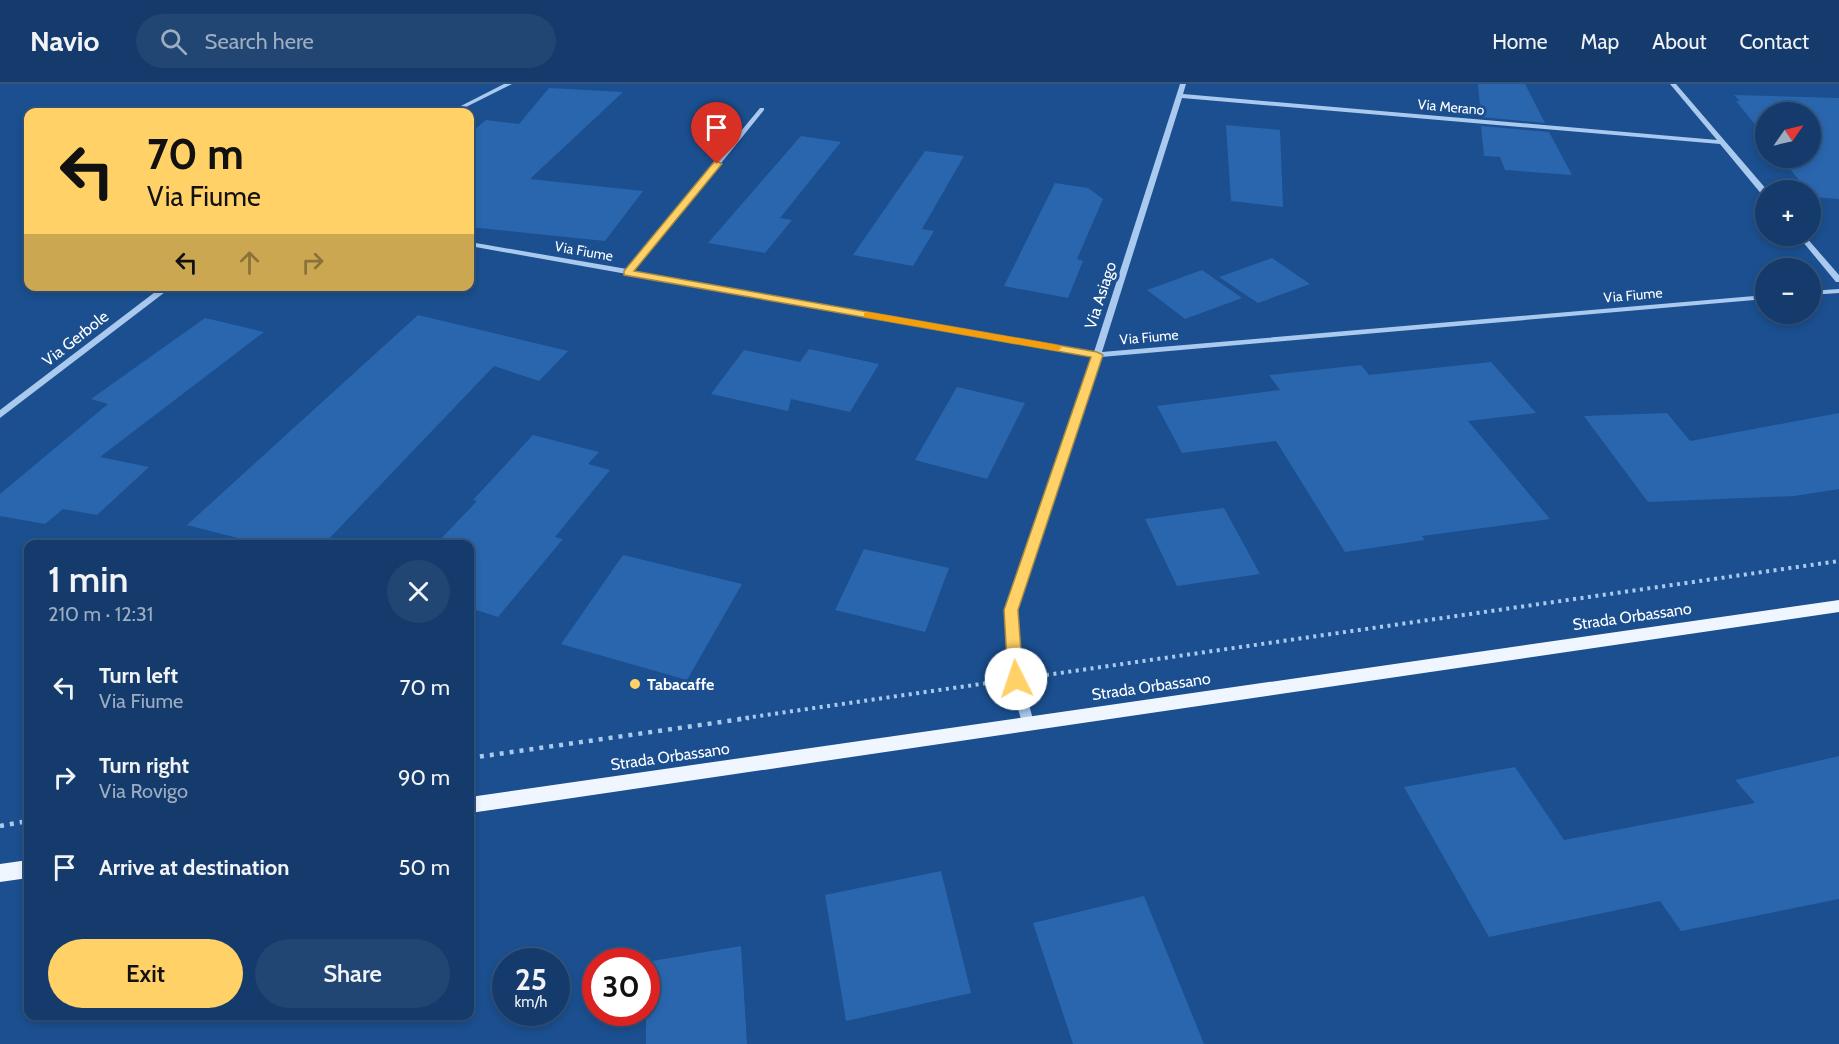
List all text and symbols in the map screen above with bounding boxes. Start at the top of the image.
search box [136,14,556,68]
text: Navio [30,24,100,58]
icon: search [157,25,190,58]
text: Search here [205,28,314,55]
text: Home [1492,29,1548,54]
text: Map [1581,29,1619,54]
text: About [1652,29,1706,54]
text: Contact [1739,29,1809,54]
street label: Via Merano [1417,95,1485,119]
pin [691,102,742,164]
north arrow [1755,102,1821,168]
map controls [1755,102,1821,324]
icon: arrive [700,111,733,144]
text: 70 m [147,128,244,180]
icon: left [48,132,126,210]
text: Via Fiume [147,180,261,213]
button: + [1755,180,1821,246]
street label: Via Fiume [553,237,615,265]
icon: left [170,246,203,279]
icon: ahead [233,246,266,279]
icon: right [296,246,329,279]
button: − [1755,258,1821,324]
street label: Via Asiago [1081,259,1120,331]
street label: Via Fiume [1603,283,1663,307]
street label: Via Gerbole [38,307,112,370]
street label: Via Fiume [1119,325,1179,349]
text: 1 min [48,557,128,601]
button: close [387,560,450,623]
street label: Strada Orbassano [1571,599,1693,634]
text: 210 m · 12:31 [48,602,153,626]
position arrow [984,647,1048,711]
text: Turn left [99,662,178,689]
street label: Strada Orbassano [1090,669,1212,704]
icon: left [48,671,81,704]
text: 70 m [400,674,450,701]
place label: Tabacaffe [647,675,714,694]
marker: Tabacaffe [628,677,642,691]
text: Via Fiume [99,689,183,713]
street label: Strada Orbassano [609,739,731,774]
text: Turn right [99,752,189,779]
icon: right [48,761,81,794]
text: 90 m [398,764,450,791]
text: Via Rovigo [99,779,188,803]
icon: arrive [48,851,81,884]
text: Arrive at destination [99,854,289,881]
text: 50 m [398,854,450,881]
button: Exit [48,939,243,1008]
button: Share [255,939,450,1008]
speed limit sign: 30 [582,948,660,1026]
text: 25 [515,961,547,998]
text: km/h [515,993,547,1011]

